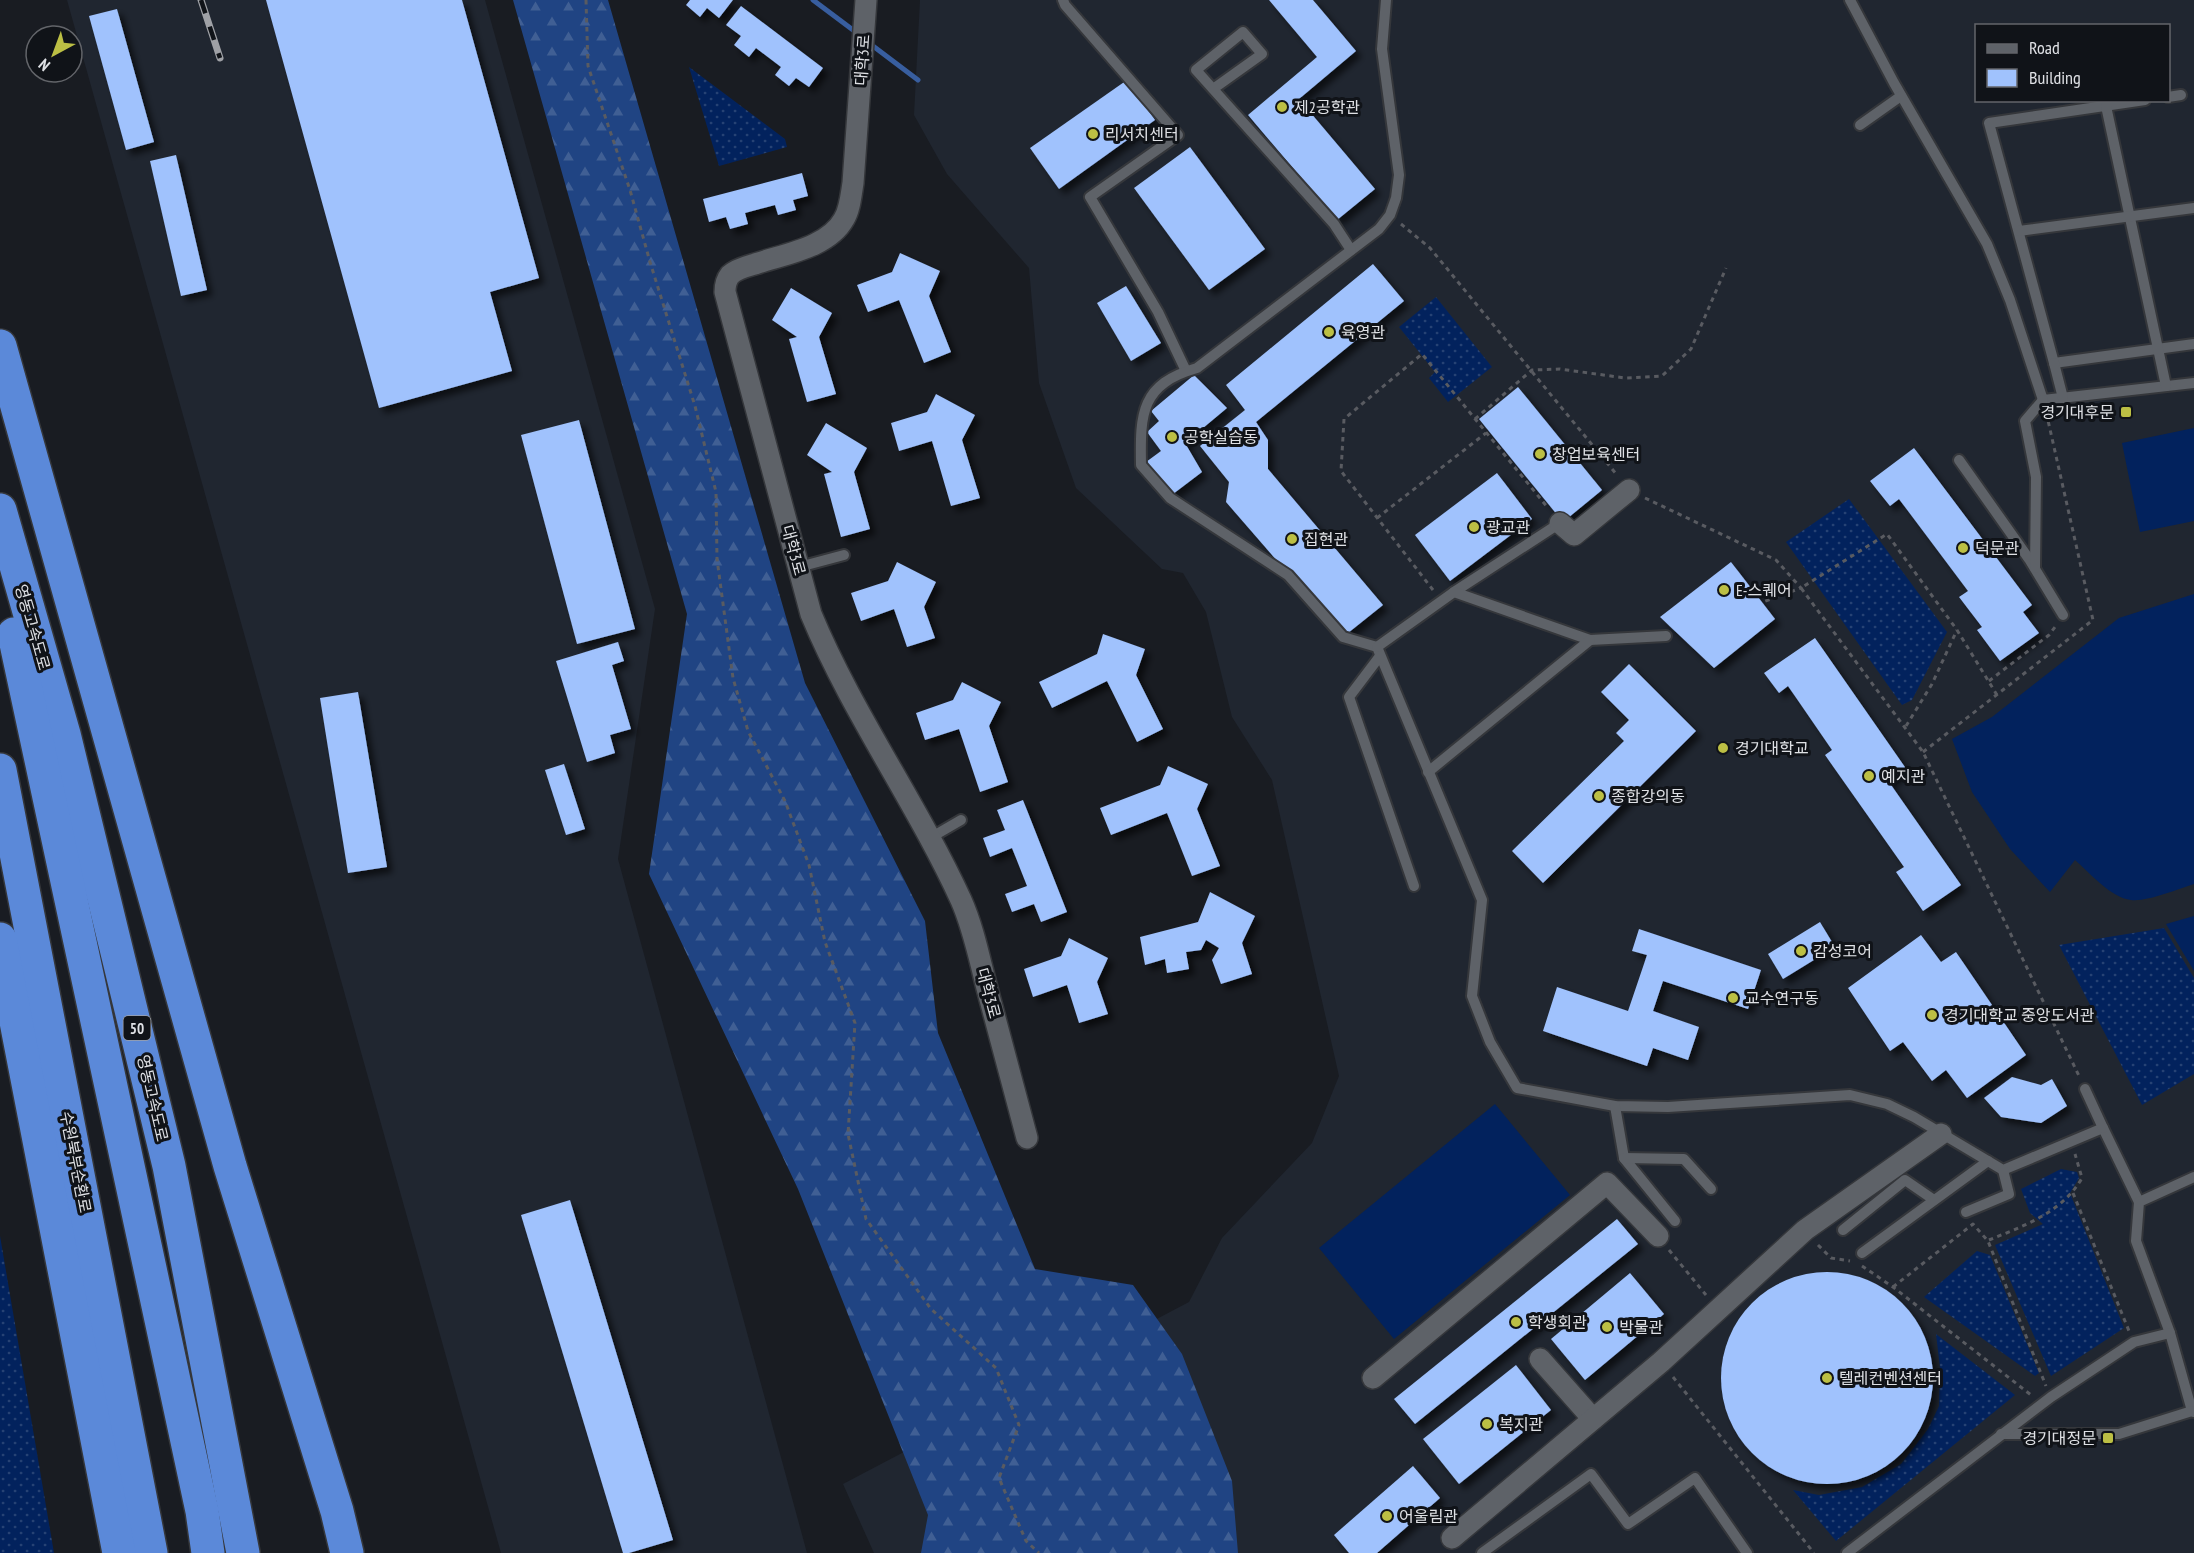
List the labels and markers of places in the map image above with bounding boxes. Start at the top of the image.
place label: 제2공학관 [1294,97,1360,117]
marker: 제2공학관 [1275,100,1289,114]
place label: 리서치센터 [1105,124,1179,144]
marker: 리서치센터 [1086,127,1100,141]
place label: 육영관 [1341,322,1385,342]
marker: 육영관 [1322,325,1336,339]
place label: 경기대후문 [2040,402,2114,422]
marker: 경기대후문 [2119,405,2133,419]
place label: 공학실습동 [1184,427,1258,447]
marker: 공학실습동 [1165,430,1179,444]
place label: 창업보육센터 [1552,444,1640,464]
marker: 창업보육센터 [1533,447,1547,461]
place label: 광교관 [1486,517,1530,537]
marker: 광교관 [1467,520,1481,534]
place label: 집현관 [1304,529,1348,549]
marker: 집현관 [1285,532,1299,546]
place label: 덕문관 [1975,538,2019,558]
marker: 덕문관 [1956,541,1970,555]
place label: E-스퀘어 [1736,580,1792,600]
marker: E-스퀘어 [1717,583,1731,597]
place label: 경기대학교 [1735,738,1809,758]
marker: 경기대학교 [1716,741,1730,755]
place label: 예지관 [1881,766,1925,786]
marker: 예지관 [1862,769,1876,783]
place label: 종합강의동 [1611,786,1685,806]
marker: 종합강의동 [1592,789,1606,803]
place label: 감성코어 [1813,941,1872,961]
marker: 감성코어 [1794,944,1808,958]
place label: 교수연구동 [1745,988,1819,1008]
marker: 교수연구동 [1726,991,1740,1005]
place label: 경기대학교 중앙도서관 [1944,1005,2095,1025]
marker: 경기대학교 중앙도서관 [1925,1008,1939,1022]
place label: 학생회관 [1528,1312,1587,1332]
marker: 학생회관 [1509,1315,1523,1329]
place label: 박물관 [1619,1317,1663,1337]
marker: 박물관 [1600,1320,1614,1334]
place label: 텔레컨벤션센터 [1839,1368,1942,1388]
marker: 텔레컨벤션센터 [1820,1371,1834,1385]
place label: 복지관 [1499,1414,1543,1434]
marker: 복지관 [1480,1417,1494,1431]
place label: 경기대정문 [2022,1428,2096,1448]
marker: 경기대정문 [2101,1431,2115,1445]
place label: 어울림관 [1399,1506,1458,1526]
marker: 어울림관 [1380,1509,1394,1523]

